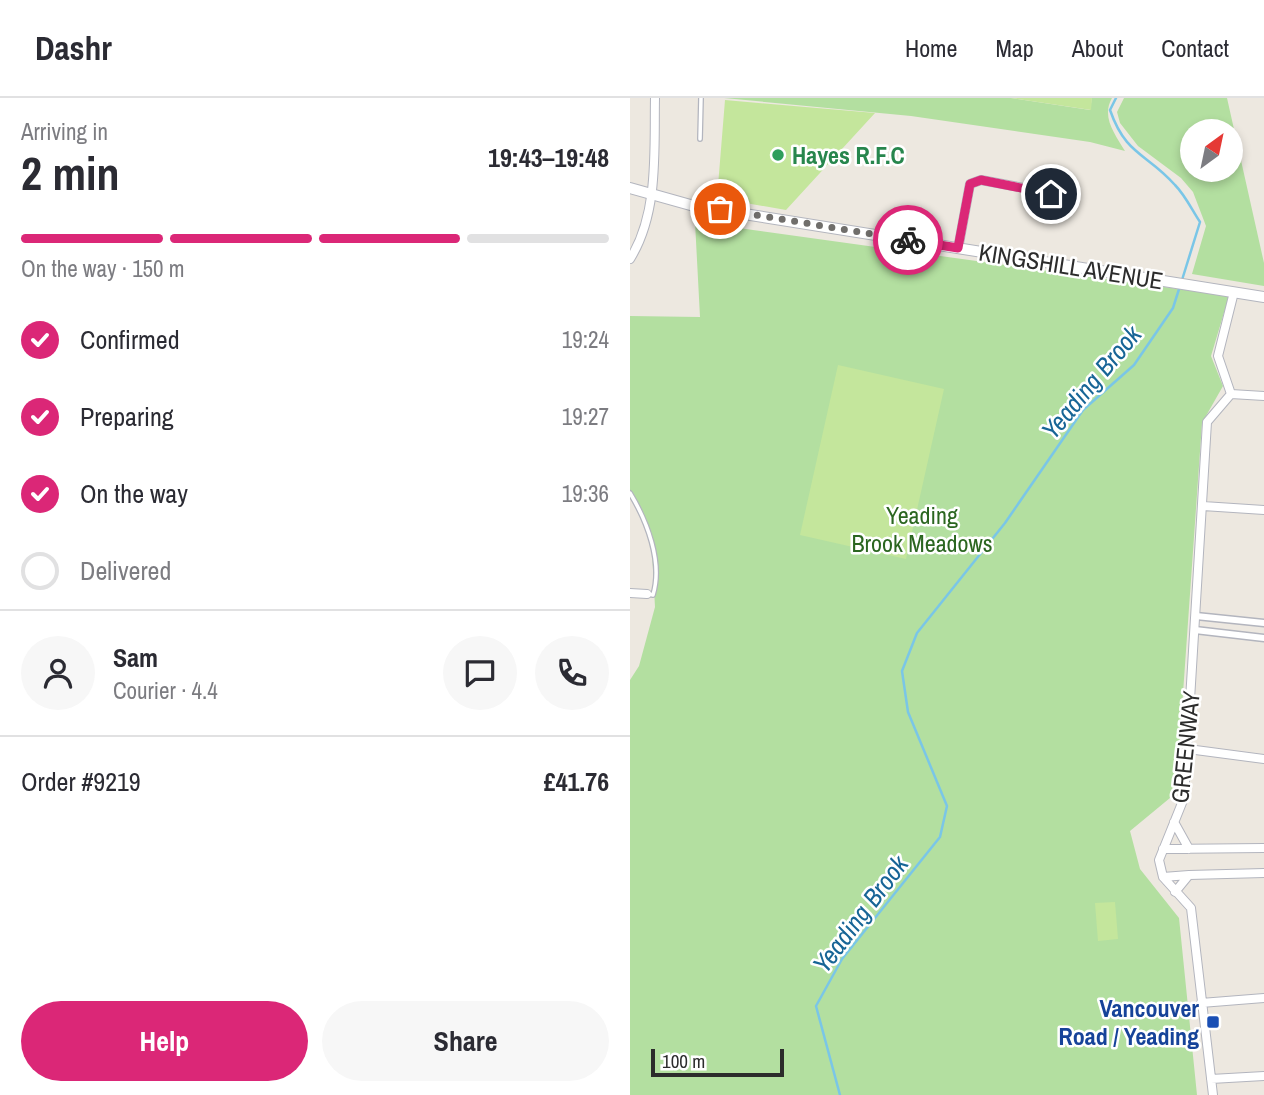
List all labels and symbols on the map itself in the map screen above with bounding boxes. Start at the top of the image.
north arrow [1180,119,1242,182]
place label: Hayes R.F.C [792,139,905,171]
marker: Hayes R.F.C [770,147,786,163]
pin [1021,164,1081,224]
pin [690,179,750,239]
courier [873,205,943,275]
street label: KINGSHILL AVENUE [977,236,1165,296]
water label: Yeading Brook [1033,317,1150,446]
park label: Yeading Brook Meadows [851,499,993,559]
street label: GREENWAY [1163,689,1207,805]
water label: Yeading Brook [804,847,917,980]
place label: Vancouver Road / Yeading [1059,992,1199,1052]
marker: Vancouver Road / Yeading [1205,1014,1221,1030]
scale bar [651,1046,784,1078]

